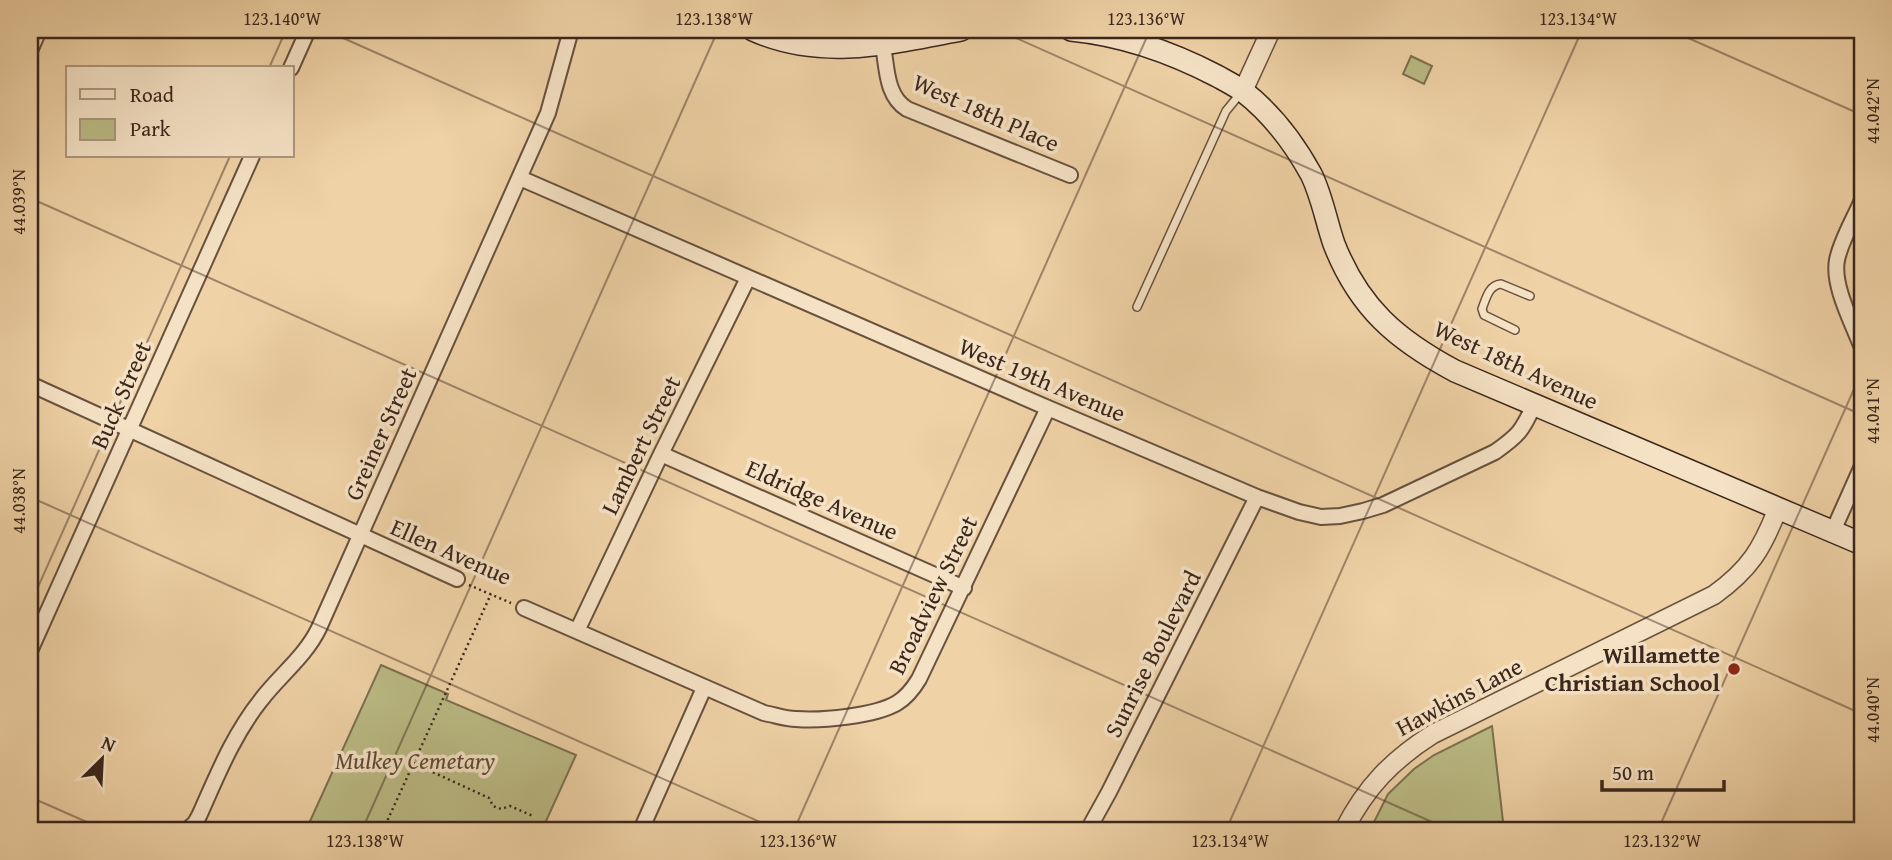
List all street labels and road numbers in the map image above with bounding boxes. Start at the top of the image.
street label: West 18th Place [907,65,1065,161]
street label: West 18th Avenue [1428,311,1604,418]
street label: West 19th Avenue [953,329,1131,430]
street label: Buck Street [81,335,160,454]
street label: Greiner Street [336,361,426,506]
street label: Lambert Street [592,369,690,520]
street label: Eldridge Avenue [740,450,904,549]
street label: Ellen Avenue [385,509,517,594]
street label: Broadview Street [879,509,986,680]
street label: Sunrise Boulevard [1095,564,1210,743]
street label: Hawkins Lane [1389,648,1528,745]

